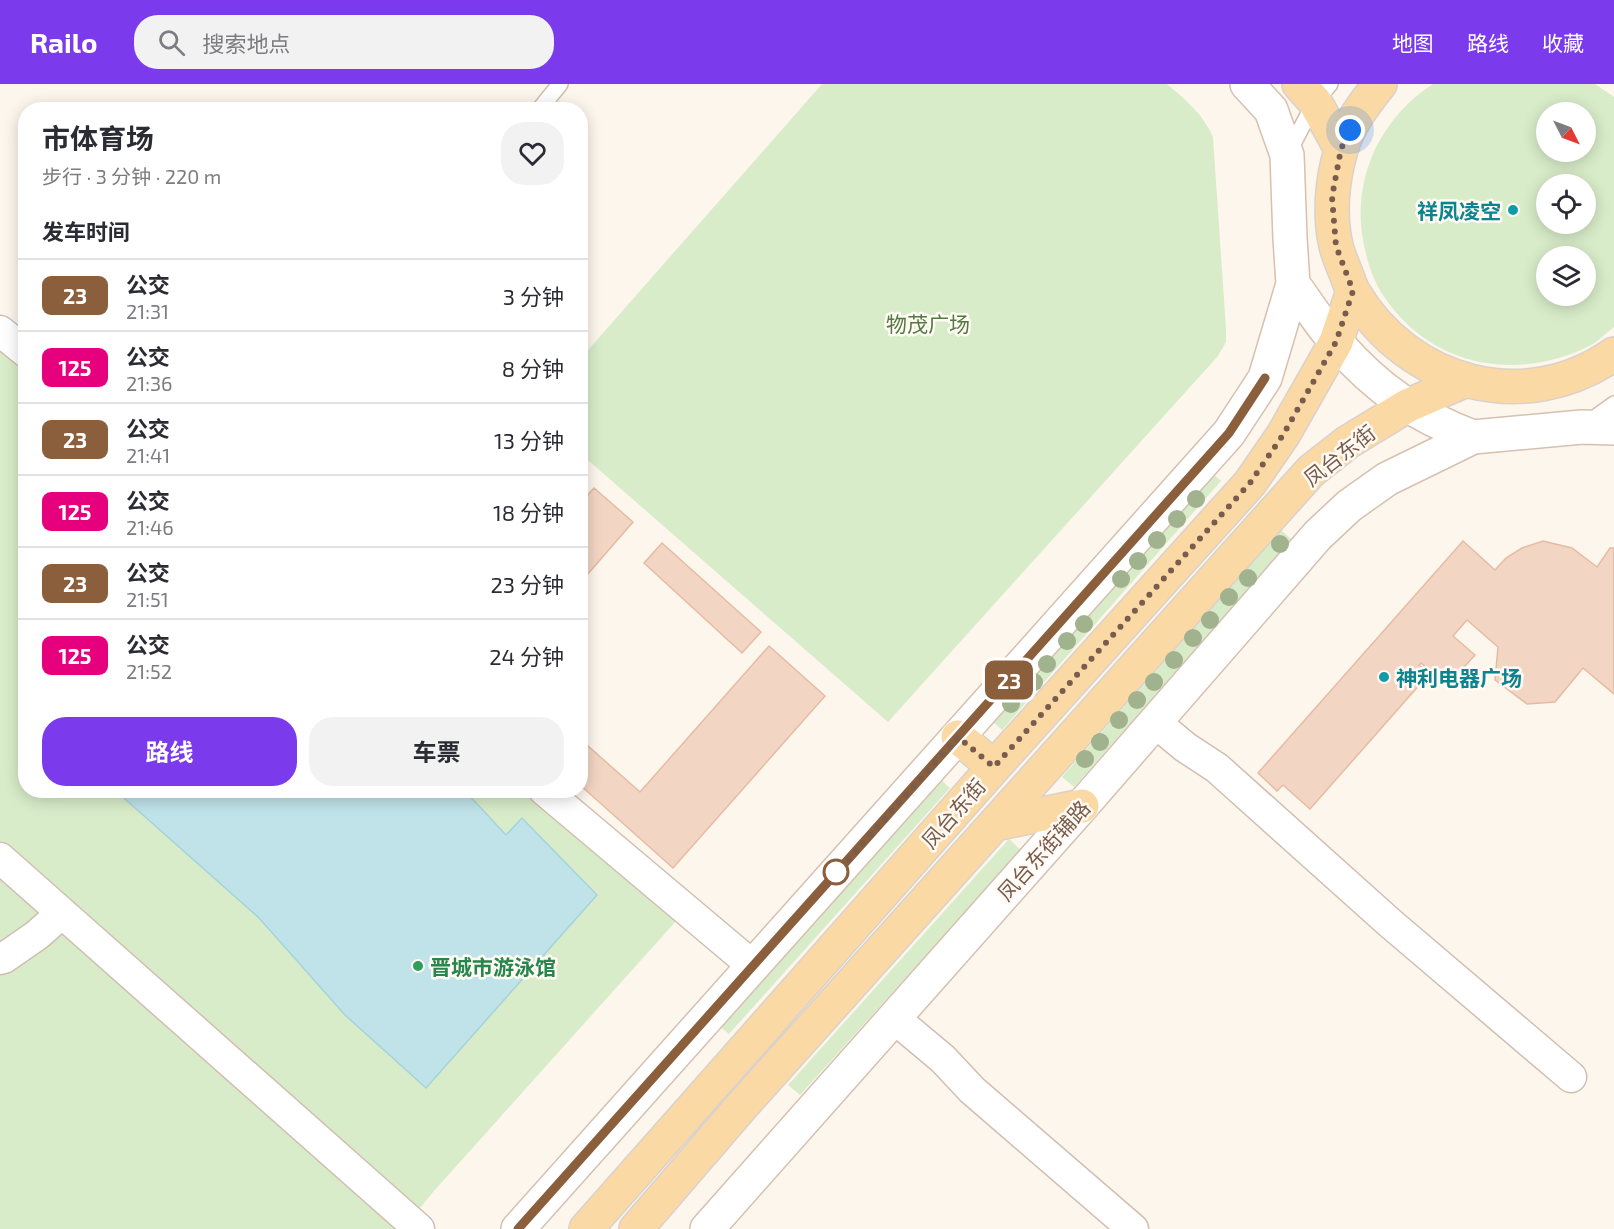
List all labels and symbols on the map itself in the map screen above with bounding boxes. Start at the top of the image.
north arrow [1536,102,1596,162]
your location [1335,115,1365,145]
place label: 祥凤凌空 [1417,198,1501,223]
marker: 祥凤凌空 [1506,203,1520,217]
park label: 物茂广场 [886,311,970,336]
street label: 凤台东街 [1298,419,1380,491]
line badge: 23 [982,660,1036,700]
place label: 神利电器广场 [1396,665,1522,690]
marker: 神利电器广场 [1377,670,1391,684]
street label: 凤台东街 [916,773,990,853]
street label: 凤台东街辅路 [992,795,1094,905]
unlabelled marker [823,859,849,885]
place label: 晋城市游泳馆 [430,954,556,979]
marker: 晋城市游泳馆 [411,959,425,973]

